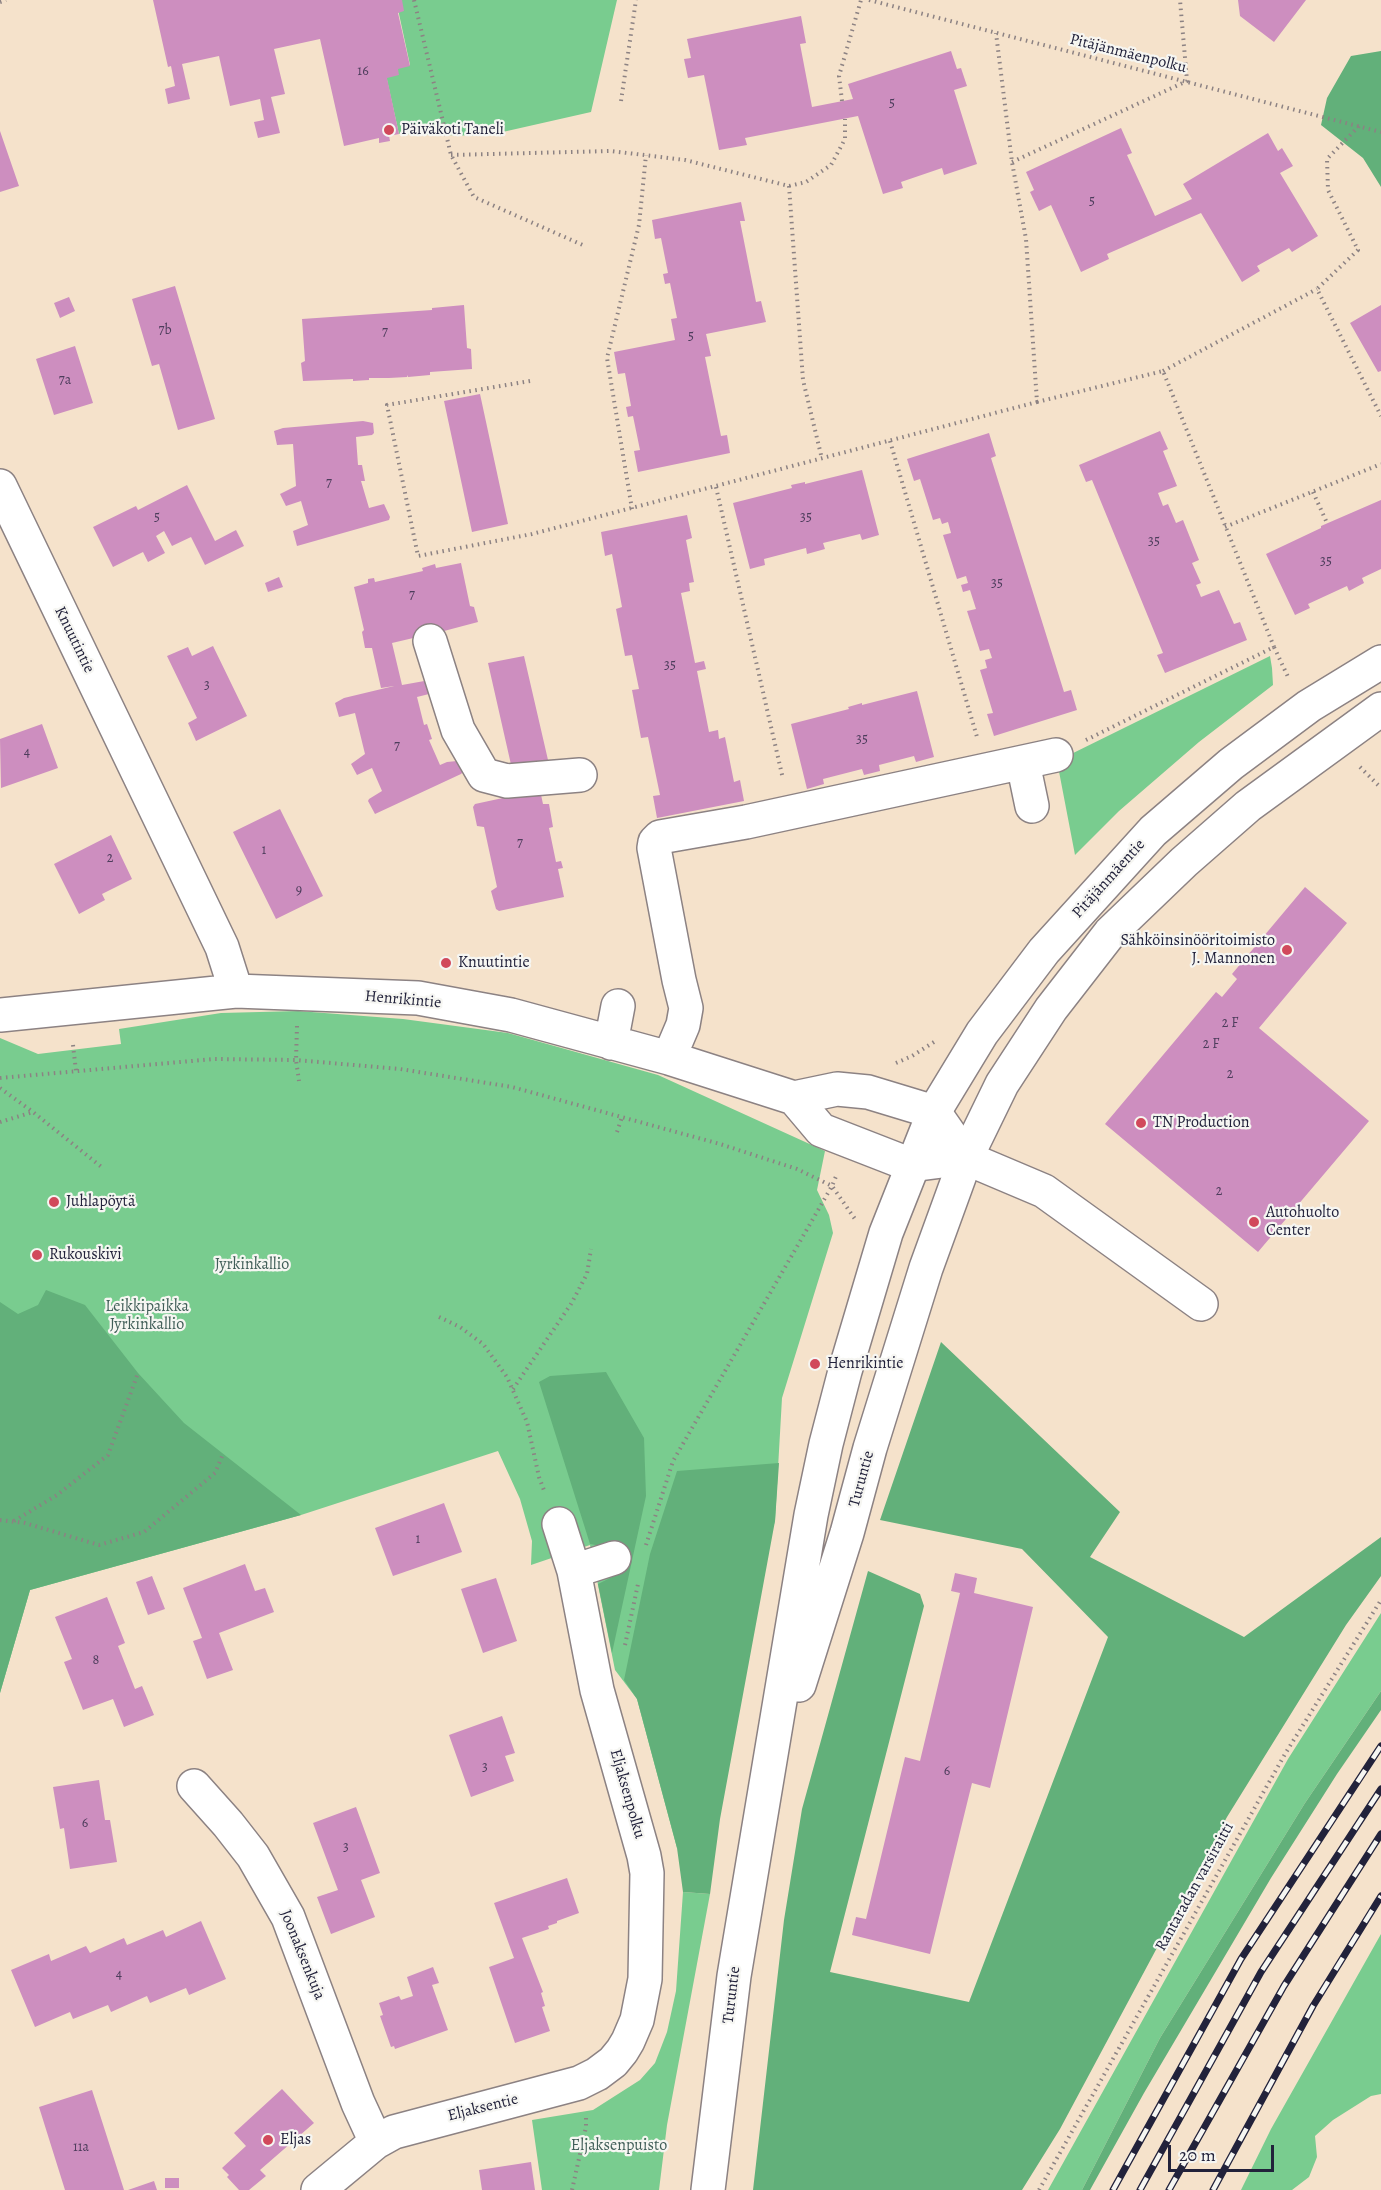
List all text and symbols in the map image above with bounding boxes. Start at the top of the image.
street label: Pitäjänmäenpolku [1068,30,1188,78]
house number: 16 [357,64,369,80]
house number: 5 [889,96,895,112]
place label: Päiväkoti Taneli [401,120,504,140]
marker: Päiväkoti Taneli [382,123,396,137]
house number: 5 [1089,194,1095,210]
house number: 7b [159,323,171,339]
house number: 7 [382,325,388,341]
house number: 5 [688,329,694,345]
house number: 7a [59,373,71,389]
house number: 7 [326,476,332,492]
house number: 5 [154,510,160,526]
house number: 35 [800,510,812,526]
house number: 35 [1148,534,1160,550]
house number: 35 [1320,554,1332,570]
house number: 35 [991,576,1003,592]
house number: 7 [409,588,415,604]
street label: Knuutintie [50,604,98,676]
house number: 35 [664,658,676,674]
house number: 3 [204,678,210,694]
house number: 35 [856,732,868,748]
house number: 7 [394,739,400,755]
house number: 4 [24,745,30,761]
street label: Pitäjänmäentie [1068,835,1150,923]
house number: 7 [517,836,523,852]
house number: 1 [262,843,266,859]
house number: 2 [107,851,113,867]
house number: 9 [296,883,302,899]
place label: Sähköinsinööritoimisto J. Mannonen [1120,931,1275,969]
marker: Sähköinsinööritoimisto J. Mannonen [1280,943,1294,957]
place label: Knuutintie [458,953,530,973]
marker: Knuutintie [439,956,453,970]
street label: Henrikintie [364,987,442,1013]
house number: 2 F [1222,1016,1238,1032]
house number: 2 F [1203,1037,1219,1053]
house number: 2 [1227,1067,1233,1083]
place label: TN Production [1153,1113,1250,1133]
marker: TN Production [1134,1116,1148,1130]
house number: 2 [1216,1184,1222,1200]
place label: Juhlapöytä [66,1192,135,1212]
marker: Juhlapöytä [47,1195,61,1209]
place label: Autohuolto Center [1266,1203,1339,1241]
marker: Autohuolto Center [1247,1215,1261,1229]
place label: Rukouskivi [49,1245,122,1265]
marker: Rukouskivi [30,1248,44,1262]
park label: Jyrkinkallio [215,1255,289,1275]
park label: Leikkipaikka Jyrkinkallio [105,1297,189,1335]
place label: Henrikintie [827,1354,904,1374]
marker: Henrikintie [808,1357,822,1371]
street label: Turuntie [845,1449,879,1509]
house number: 1 [416,1532,420,1548]
house number: 8 [93,1653,99,1669]
street label: Eljaksenpolku [605,1747,649,1841]
house number: 3 [482,1760,488,1776]
house number: 6 [944,1764,950,1780]
house number: 6 [82,1816,88,1832]
street label: Rantaradan varsiraitti [1152,1819,1238,1955]
house number: 3 [343,1840,349,1856]
street label: Joonaksenkuja [275,1907,329,2003]
street label: Turuntie [719,1965,745,2025]
house number: 4 [116,1967,122,1983]
street label: Eljaksentie [446,2090,520,2126]
place label: Eljas [280,2130,311,2150]
marker: Eljas [261,2133,275,2147]
scale bar [1171,2133,1278,2171]
park label: Eljaksenpuisto [571,2136,667,2156]
house number: 11a [73,2140,89,2156]
text: 20 m [1179,2143,1216,2167]

